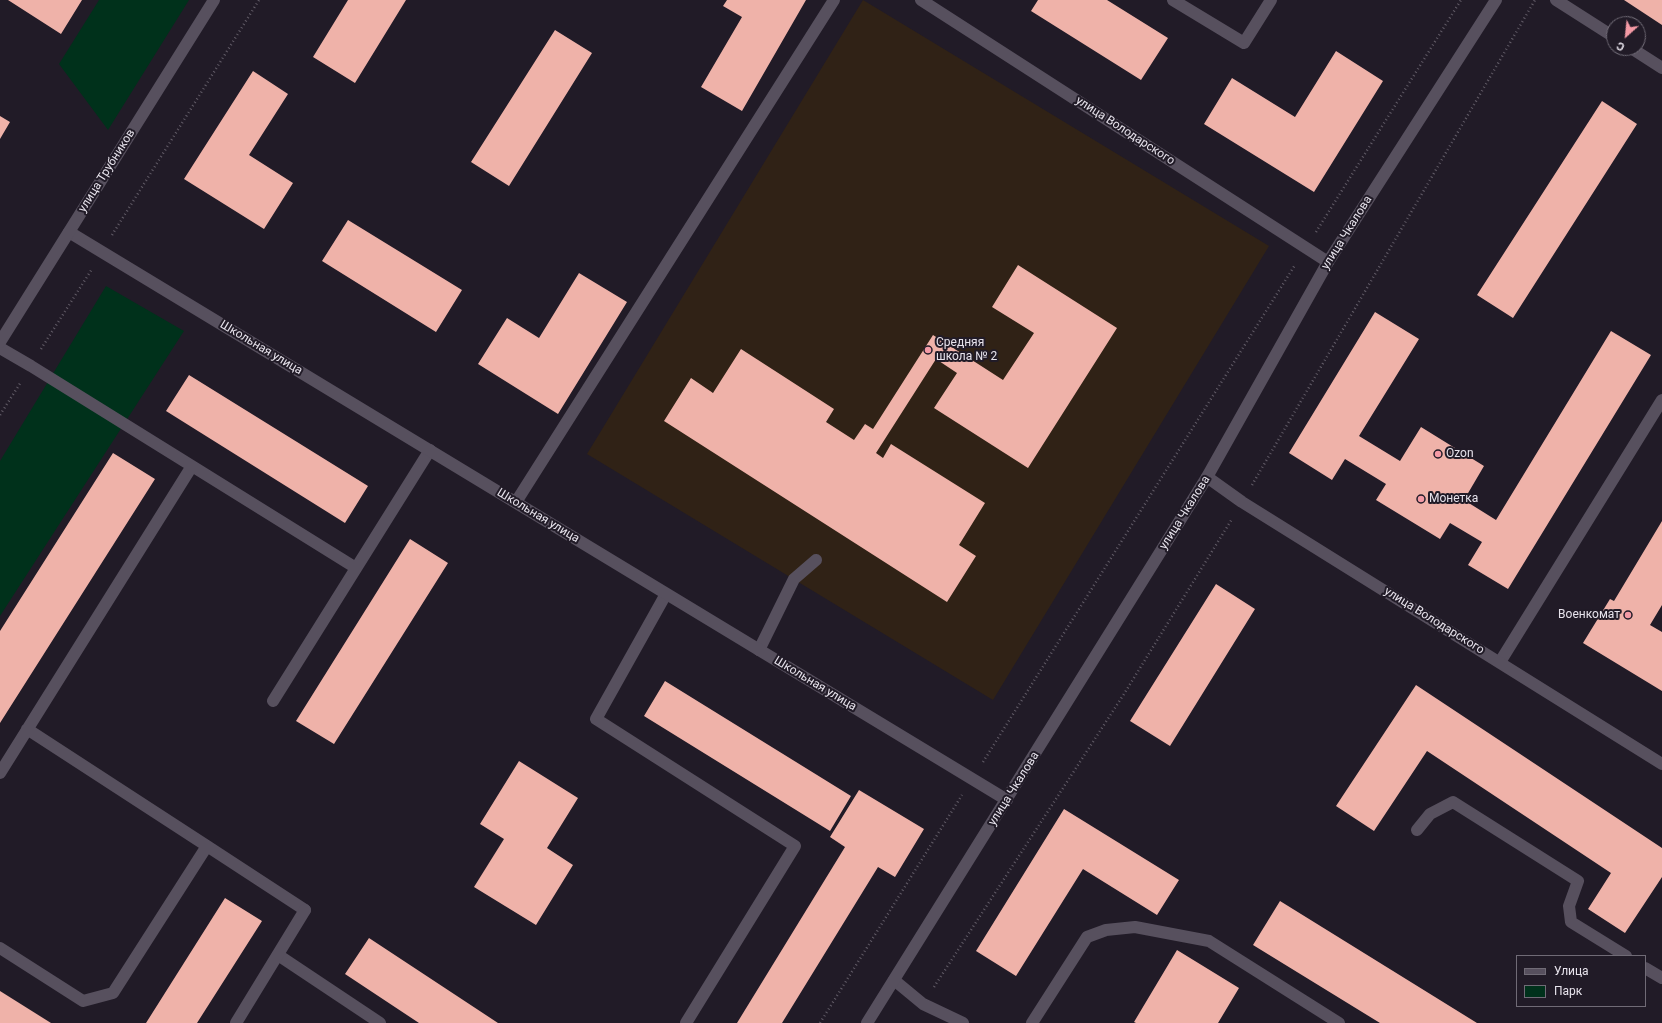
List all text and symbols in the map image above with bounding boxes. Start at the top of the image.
north arrow [1606,16,1646,56]
text: С [1615,39,1627,54]
street label: улица Володарского [1073,94,1177,168]
street label: улица Трубников [76,127,138,215]
street label: улица Чкалова [1319,193,1375,273]
street label: Школьная улица [217,318,305,378]
place label: Средняя школа № 2 [936,336,997,364]
marker: Средняя школа № 2 [923,345,933,355]
place label: Ozon [1446,447,1474,461]
marker: Ozon [1433,449,1443,459]
street label: улица Чкалова [1157,473,1213,553]
street label: Школьная улица [494,486,582,546]
place label: Монетка [1429,492,1478,506]
marker: Монетка [1416,494,1426,504]
street label: улица Володарского [1381,584,1487,658]
place label: Военкомат [1558,608,1620,622]
marker: Военкомат [1623,610,1633,620]
street label: Школьная улица [771,654,859,714]
street label: улица Чкалова [986,749,1042,829]
legend [1516,955,1646,1007]
text: Улица [1554,964,1589,978]
text: Парк [1554,984,1582,998]

